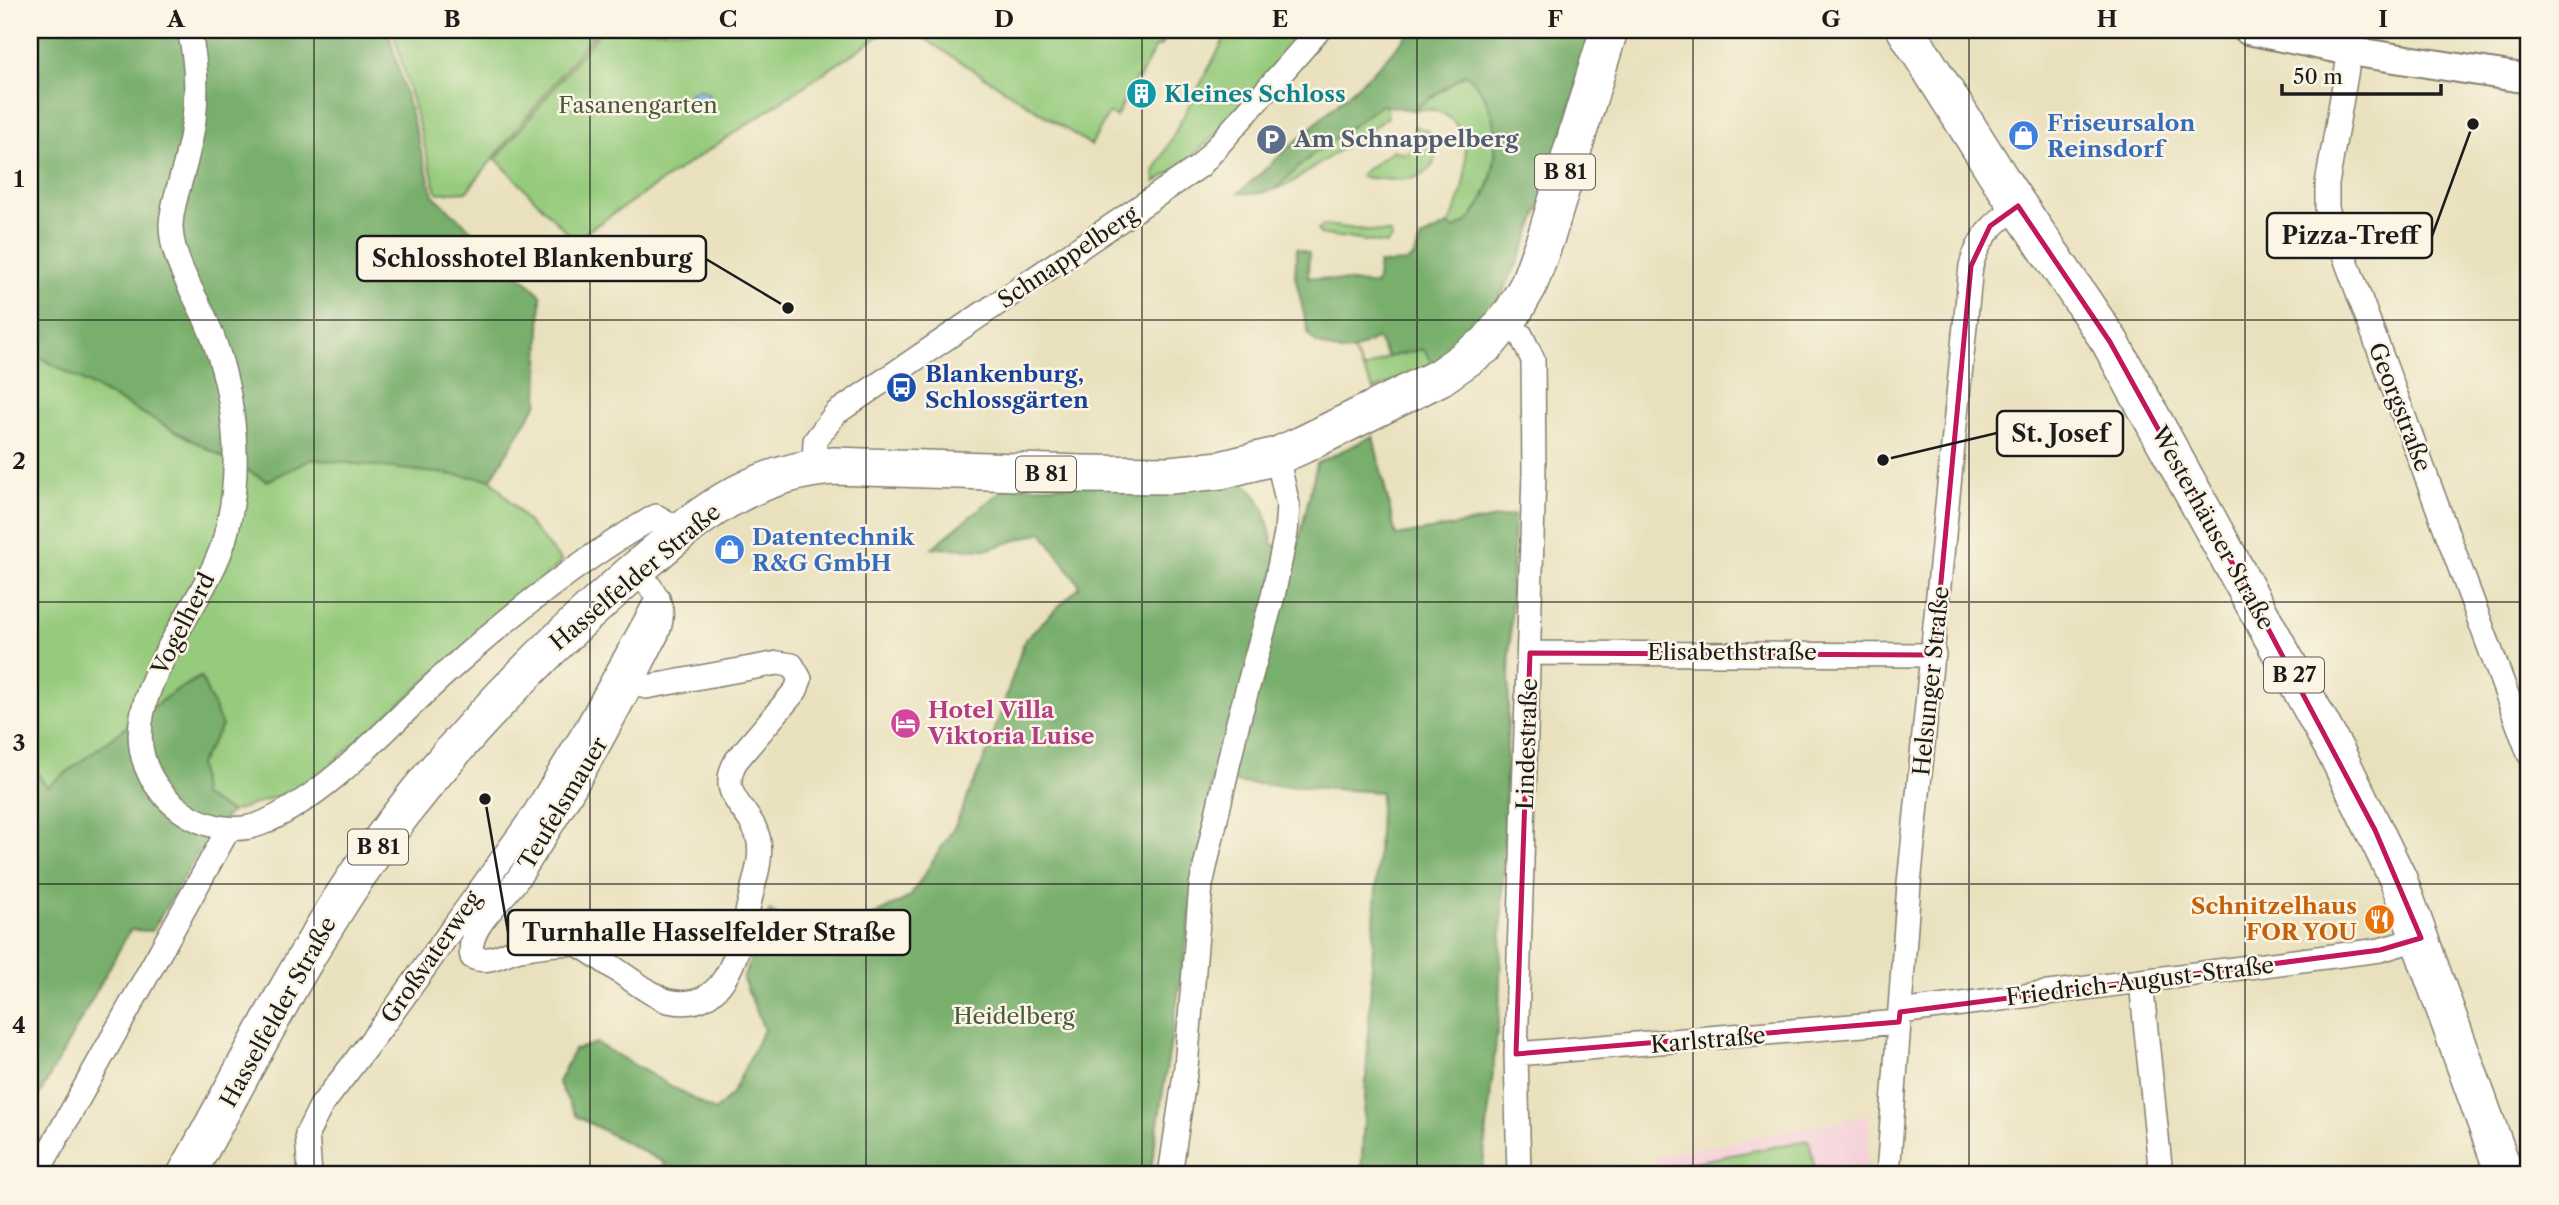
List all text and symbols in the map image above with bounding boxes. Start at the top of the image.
text: A [166,5,186,33]
text: B [443,5,461,33]
text: C [719,5,737,33]
text: D [994,5,1014,33]
text: E [1272,5,1288,33]
text: F [1547,5,1563,33]
text: G [1821,5,1841,33]
text: H [2097,5,2118,33]
text: I [2378,5,2388,33]
scale bar [2282,52,2442,96]
text: 50 m [2293,64,2343,89]
building icon: Kleines Schloss [1124,77,1158,111]
place label: Kleines Schloss [1164,80,1346,108]
park label: Fasanengarten [558,91,718,119]
place label: Friseursalon Reinsdorf [2047,109,2195,163]
shop icon: Friseursalon Reinsdorf [2007,119,2041,153]
parking icon: Am Schnappelberg [1254,122,1288,156]
place label: Am Schnappelberg [1293,125,1519,153]
road number: B 81 [1535,154,1595,190]
text: 1 [14,165,25,193]
street label: Schnappelberg [992,199,1144,314]
callout: Pizza-Treff [2267,213,2432,258]
text: Pizza-Treff [2281,221,2422,250]
callout: Schlosshotel Blankenburg [357,236,706,281]
text: Schlosshotel Blankenburg [372,244,693,273]
street label: Georgstraße [2363,339,2437,475]
place label: Blankenburg, Schlossgärten [925,360,1089,414]
bus stop icon: Blankenburg, Schlossgärten [885,370,919,404]
callout: St. Josef [1997,411,2123,456]
text: St. Josef [2011,419,2113,448]
street label: Westerhäuser Straße [2145,421,2281,635]
text: 2 [12,447,26,475]
road number: B 81 [1016,456,1076,491]
street label: Hasselfelder Straße [544,498,726,656]
place label: Datentechnik R&G GmbH [752,523,915,577]
shop icon: Datentechnik R&G GmbH [712,533,746,567]
street label: Vogelherd [145,568,221,681]
street label: Helsunger Straße [1907,585,1955,777]
street label: Elisabethstraße [1647,638,1817,666]
road number: B 27 [2264,658,2324,692]
street label: Lindestraße [1511,678,1543,810]
place label: Hotel Villa Viktoria Luise [927,696,1095,750]
hotel icon: Hotel Villa Viktoria Luise [888,706,922,740]
text: 3 [13,729,26,757]
street label: Teufelsmauer [512,731,614,875]
road number: B 81 [348,830,408,864]
street label: Großvaterweg [375,885,487,1029]
place label: Schnitzelhaus FOR YOU [2191,892,2357,946]
restaurant icon: Schnitzelhaus FOR YOU [2363,902,2397,936]
callout: Turnhalle Hasselfelder Straße [508,910,910,955]
street label: Hasselfelder Straße [214,912,342,1112]
text: Turnhalle Hasselfelder Straße [522,918,896,947]
street label: Friedrich-August-Straße [2004,951,2276,1011]
park label: Heidelberg [953,1002,1075,1030]
text: 4 [12,1011,26,1039]
street label: Karlstraße [1649,1021,1767,1059]

